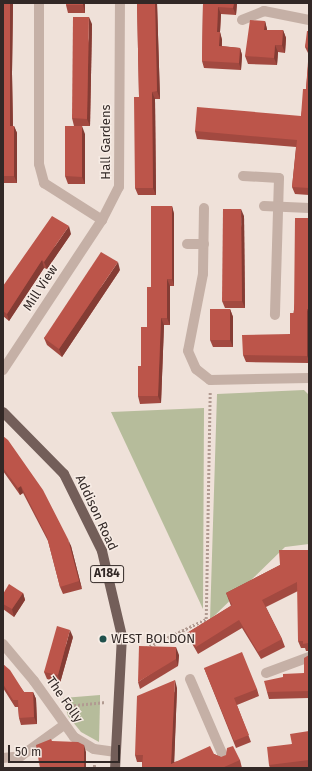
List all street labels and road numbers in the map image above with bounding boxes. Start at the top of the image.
street label: Hall Gardens [98,104,114,180]
street label: Mill View [20,262,62,314]
street label: Addison Road [72,473,120,553]
road number: A184 [90,564,124,584]
street label: The Folly [43,674,85,726]

